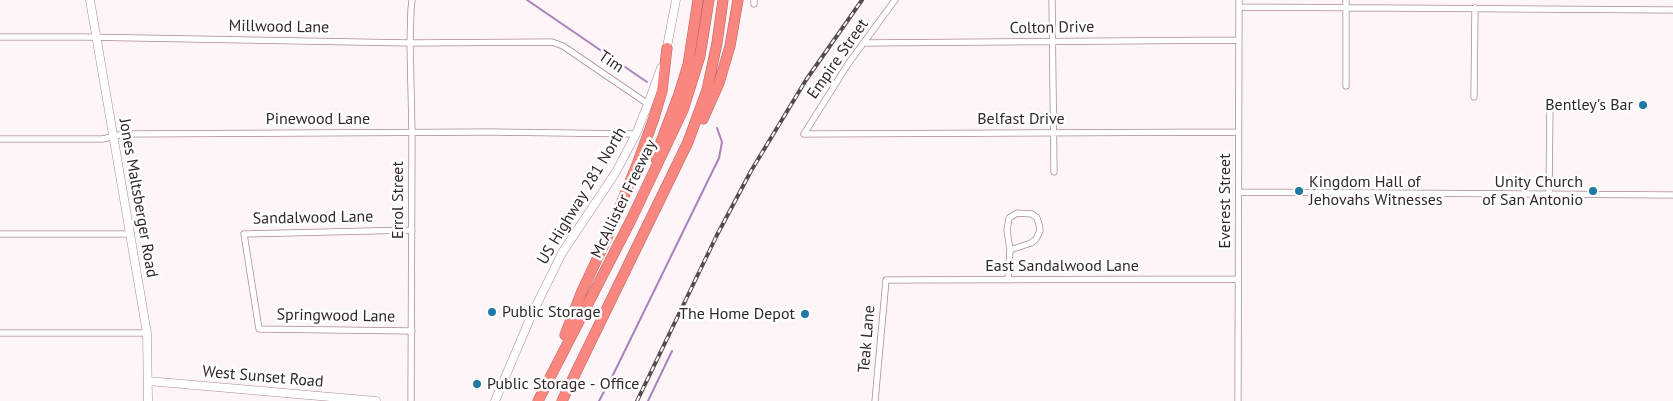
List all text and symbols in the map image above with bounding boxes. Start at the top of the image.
street label: Empire Street [803,15,873,103]
street label: Millwood Lane [229,17,329,37]
street label: Colton Drive [1010,18,1094,38]
street label: Tim [595,47,627,77]
place label: Bentley's Bar [1545,95,1633,115]
marker: Bentley's Bar [1637,99,1649,111]
street label: Pinewood Lane [266,109,370,129]
street label: Belfast Drive [977,109,1065,129]
street label: Jones Maltsberger Road [115,117,161,279]
street label: US Highway 281 North [533,124,631,268]
street label: McAllister Freeway [587,137,661,261]
street label: Everest Street [1215,153,1235,249]
street label: Errol Street [388,161,408,239]
place label: Kingdom Hall of Jehovahs Witnesses [1309,172,1443,210]
place label: Unity Church of San Antonio [1482,172,1583,210]
marker: Kingdom Hall of Jehovahs Witnesses [1293,185,1305,197]
marker: Unity Church of San Antonio [1587,185,1599,197]
street label: Sandalwood Lane [252,207,374,229]
street label: East Sandalwood Lane [985,256,1139,276]
place label: Public Storage [502,302,601,322]
place label: The Home Depot [679,304,795,324]
street label: Teak Lane [854,304,880,374]
street label: Springwood Lane [277,305,395,327]
marker: Public Storage [486,306,498,318]
marker: The Home Depot [799,308,811,320]
street label: West Sunset Road [202,362,324,392]
place label: Public Storage - Office [487,374,639,394]
marker: Public Storage - Office [471,378,483,390]

